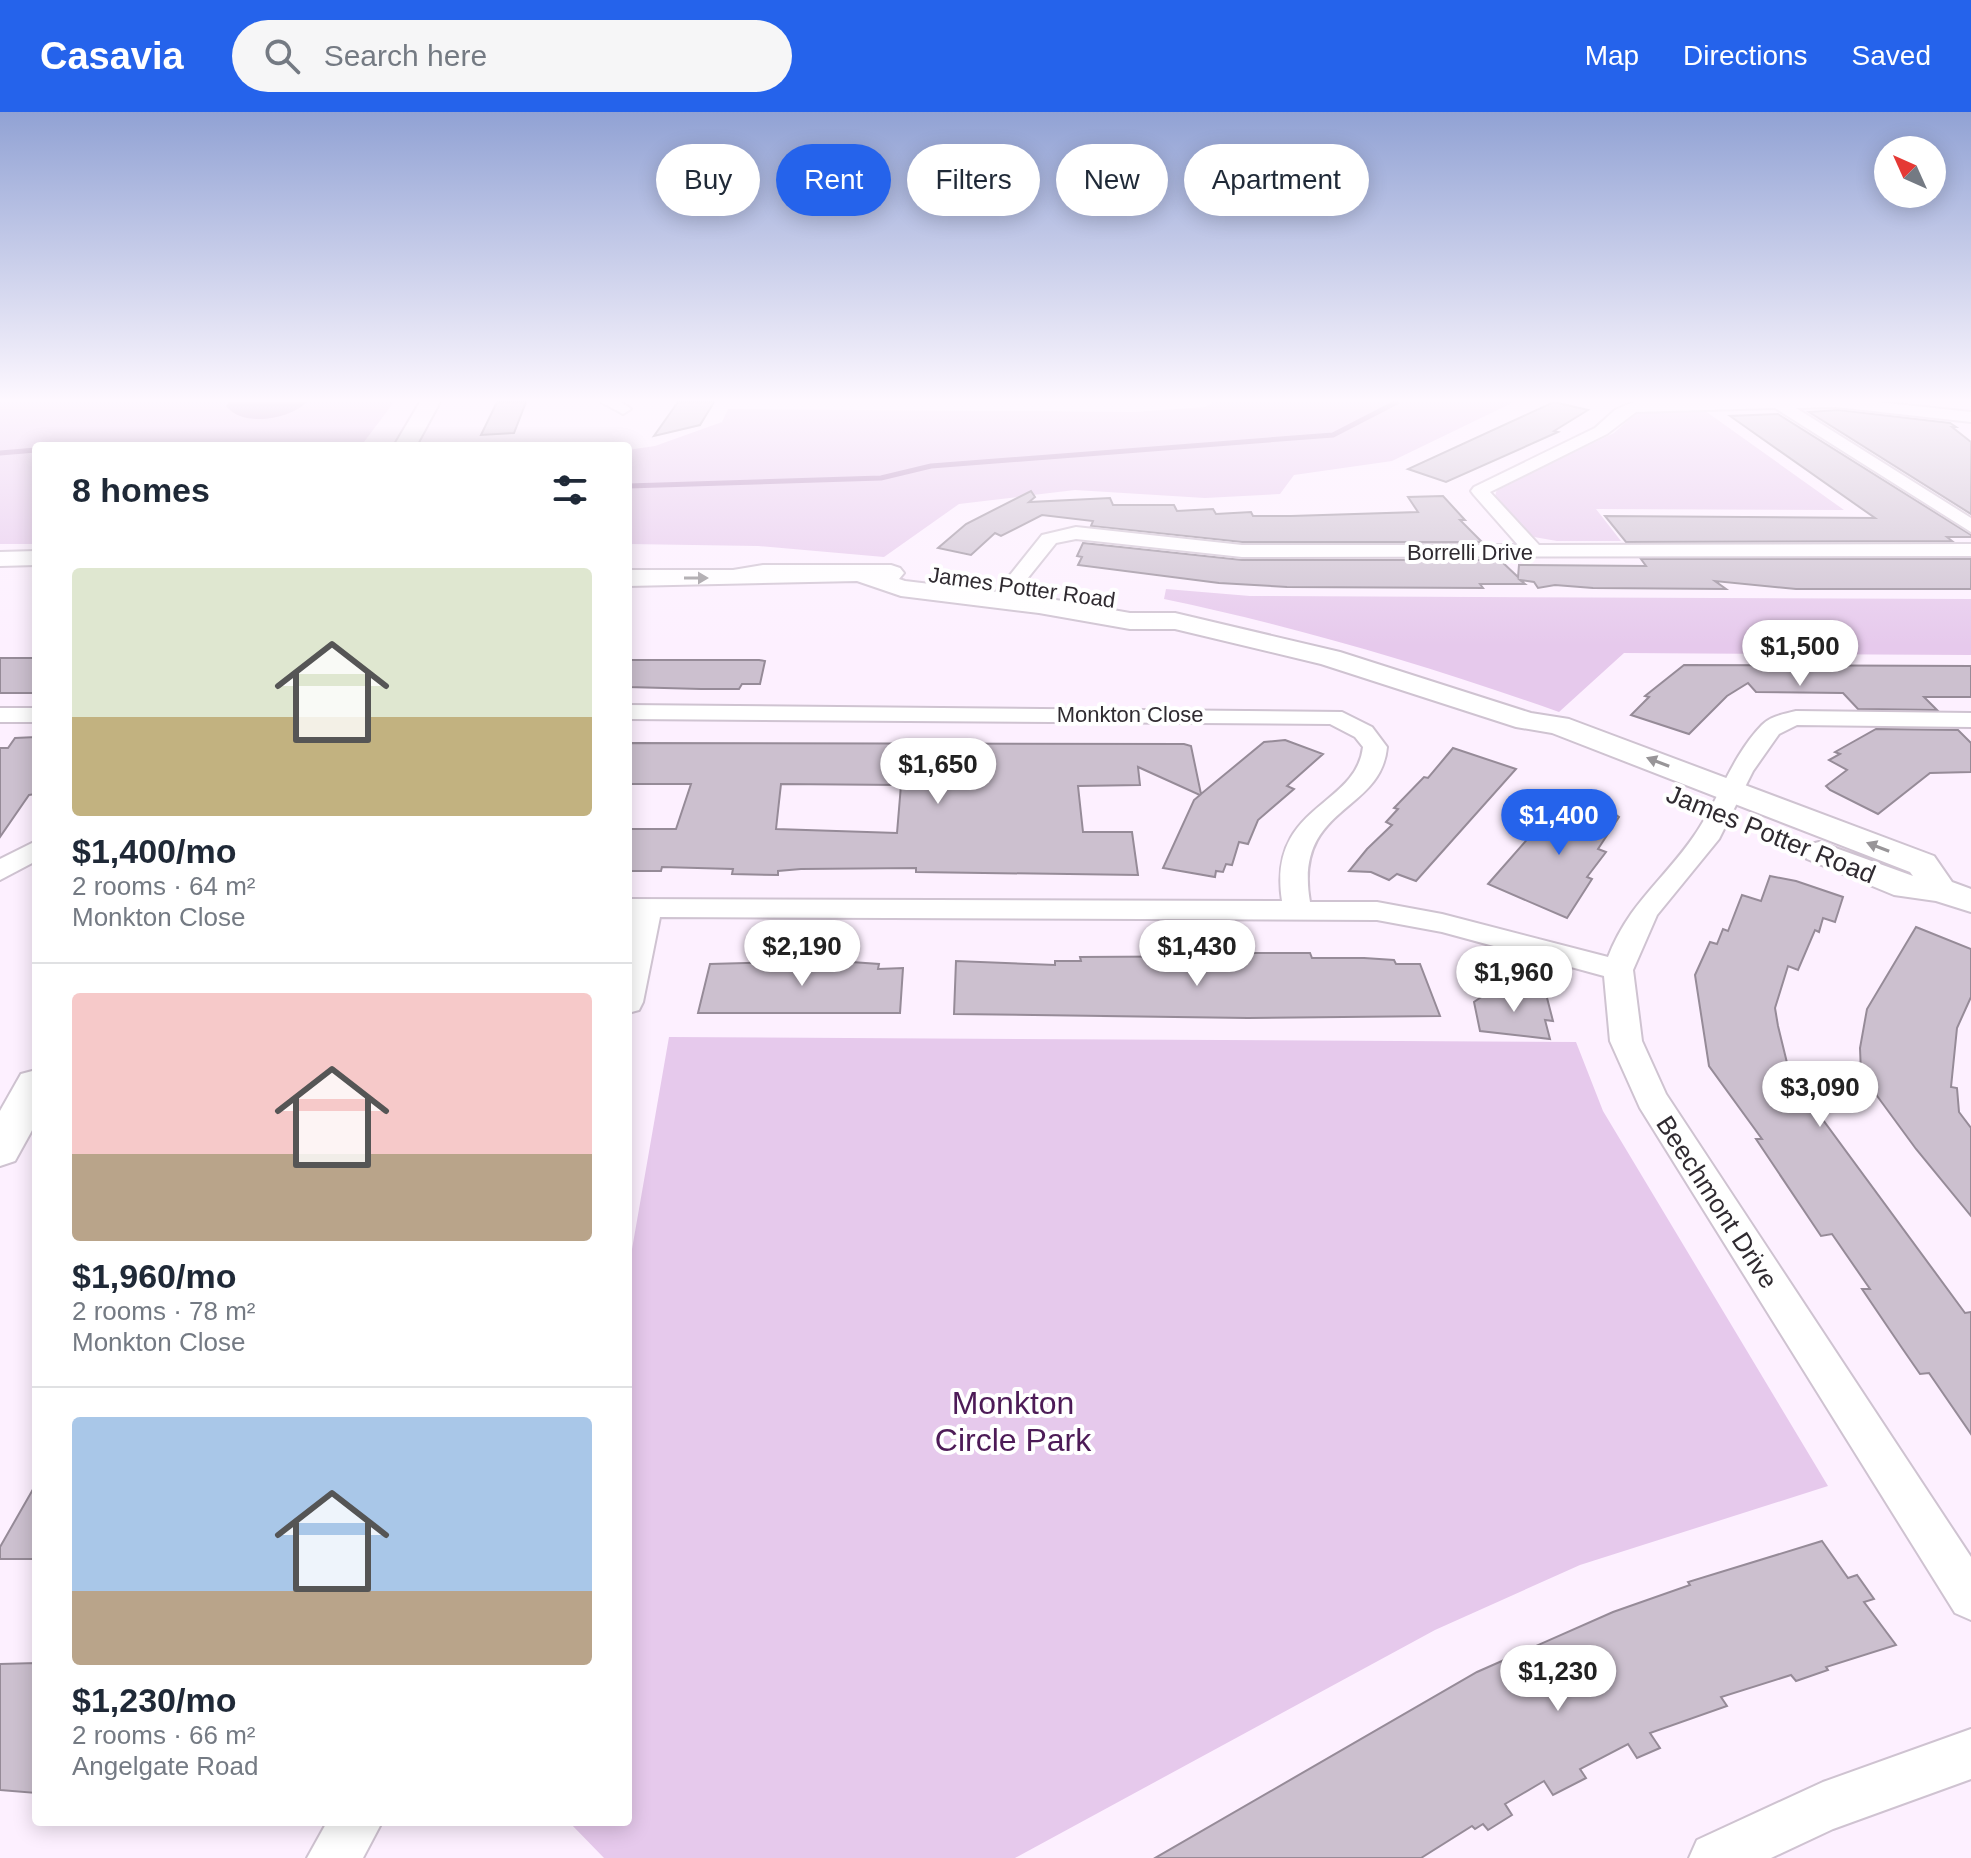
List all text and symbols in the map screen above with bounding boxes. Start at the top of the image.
search box [232,20,792,92]
icon: search [260,34,304,78]
text: Casavia [40,35,184,77]
text: Search here [324,39,487,72]
text: Map [1585,40,1639,71]
text: Directions [1683,40,1808,71]
text: Saved [1852,40,1931,71]
north arrow [1874,136,1946,208]
map controls [1874,136,1946,208]
chip: Buy [656,144,760,216]
chip: Rent [776,144,891,216]
chip: Filters [907,144,1040,216]
chip: New [1056,144,1168,216]
chip: Apartment [1184,144,1369,216]
icon: filters [548,468,592,512]
text: 8 homes [72,471,210,509]
street label: Borrelli Drive [1407,540,1533,565]
street label: James Potter Road [927,562,1117,613]
one-way arrow [684,572,709,584]
icon: home [260,620,404,764]
pin: $1,500 [1735,620,1865,688]
text: $1,500 [1760,631,1840,661]
street label: Monkton Close [1057,702,1203,727]
pin: $1,650 [873,738,1003,806]
text: $1,650 [898,749,978,779]
one-way arrow [1646,755,1670,768]
street label: James Potter Road [1662,778,1880,890]
pin: $1,400 [1494,789,1624,857]
text: $1,400 [1519,800,1599,830]
text: $1,400/mo [72,832,236,870]
one-way arrow [1866,840,1890,853]
text: 2 rooms · 64 m² [72,871,256,901]
text: Monkton Close [72,902,245,932]
pin: $2,190 [737,920,867,988]
pin: $1,430 [1132,920,1262,988]
text: $2,190 [762,931,842,961]
text: $1,430 [1157,931,1237,961]
pin: $1,960 [1449,946,1579,1014]
text: $1,960 [1474,957,1554,987]
icon: home [260,1045,404,1189]
pin: $3,090 [1755,1061,1885,1129]
text: $3,090 [1780,1072,1860,1102]
street label: Beechmont Drive [1650,1110,1784,1294]
text: $1,960/mo [72,1257,236,1295]
text: 2 rooms · 78 m² [72,1296,256,1326]
text: Monkton Close [72,1327,245,1357]
park label: Monkton Circle Park [935,1385,1092,1458]
icon: home [260,1469,404,1613]
pin: $1,230 [1493,1645,1623,1713]
text: $1,230 [1518,1656,1598,1686]
text: $1,230/mo [72,1681,236,1719]
text: 2 rooms · 66 m² [72,1720,256,1750]
text: Angelgate Road [72,1751,258,1781]

